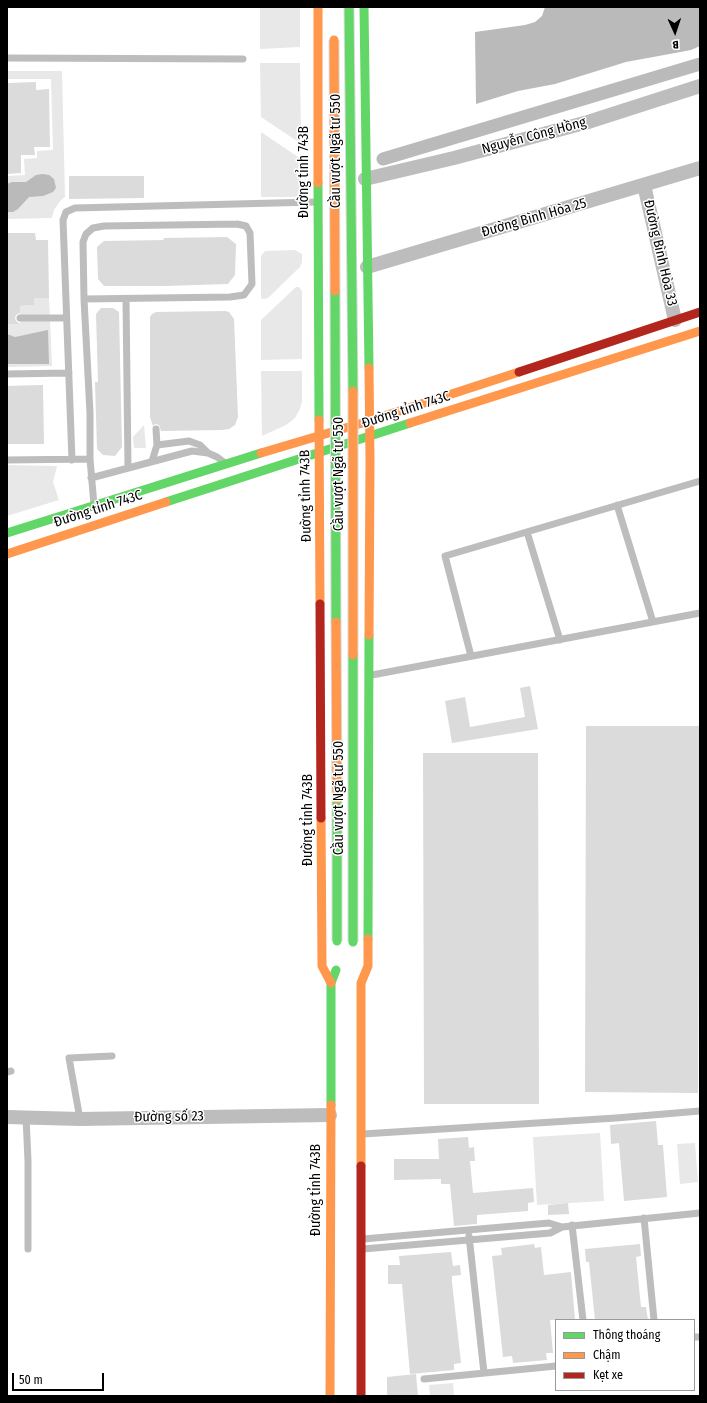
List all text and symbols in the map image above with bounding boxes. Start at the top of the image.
north arrow [655,12,695,52]
text: B [672,38,679,51]
street label: Cầu vượt Ngã tư 550 [328,94,344,208]
street label: Nguyễn Công Hồng [480,114,588,158]
street label: Đường tỉnh 743B [296,126,312,218]
street label: Đường Bình Hòa 25 [480,195,588,241]
street label: Đường Bình Hòa 33 [640,198,680,308]
street label: Đường tỉnh 743C [360,388,452,432]
street label: Cầu vượt Ngã tư 550 [331,417,347,531]
street label: Đường tỉnh 743B [297,450,315,542]
street label: Đường tỉnh 743C [52,487,144,531]
street label: Cầu vượt Ngã tư 550 [331,741,347,855]
street label: Đường tỉnh 743B [300,774,316,866]
street label: Đường số 23 [134,1108,204,1126]
street label: Đường tỉnh 743B [308,1144,324,1236]
legend [555,1319,695,1391]
text: Thông thoáng [593,1328,660,1342]
text: Chậm [593,1348,620,1362]
scale bar [14,1365,106,1391]
text: Kẹt xe [593,1368,623,1382]
text: 50 m [19,1373,43,1387]

